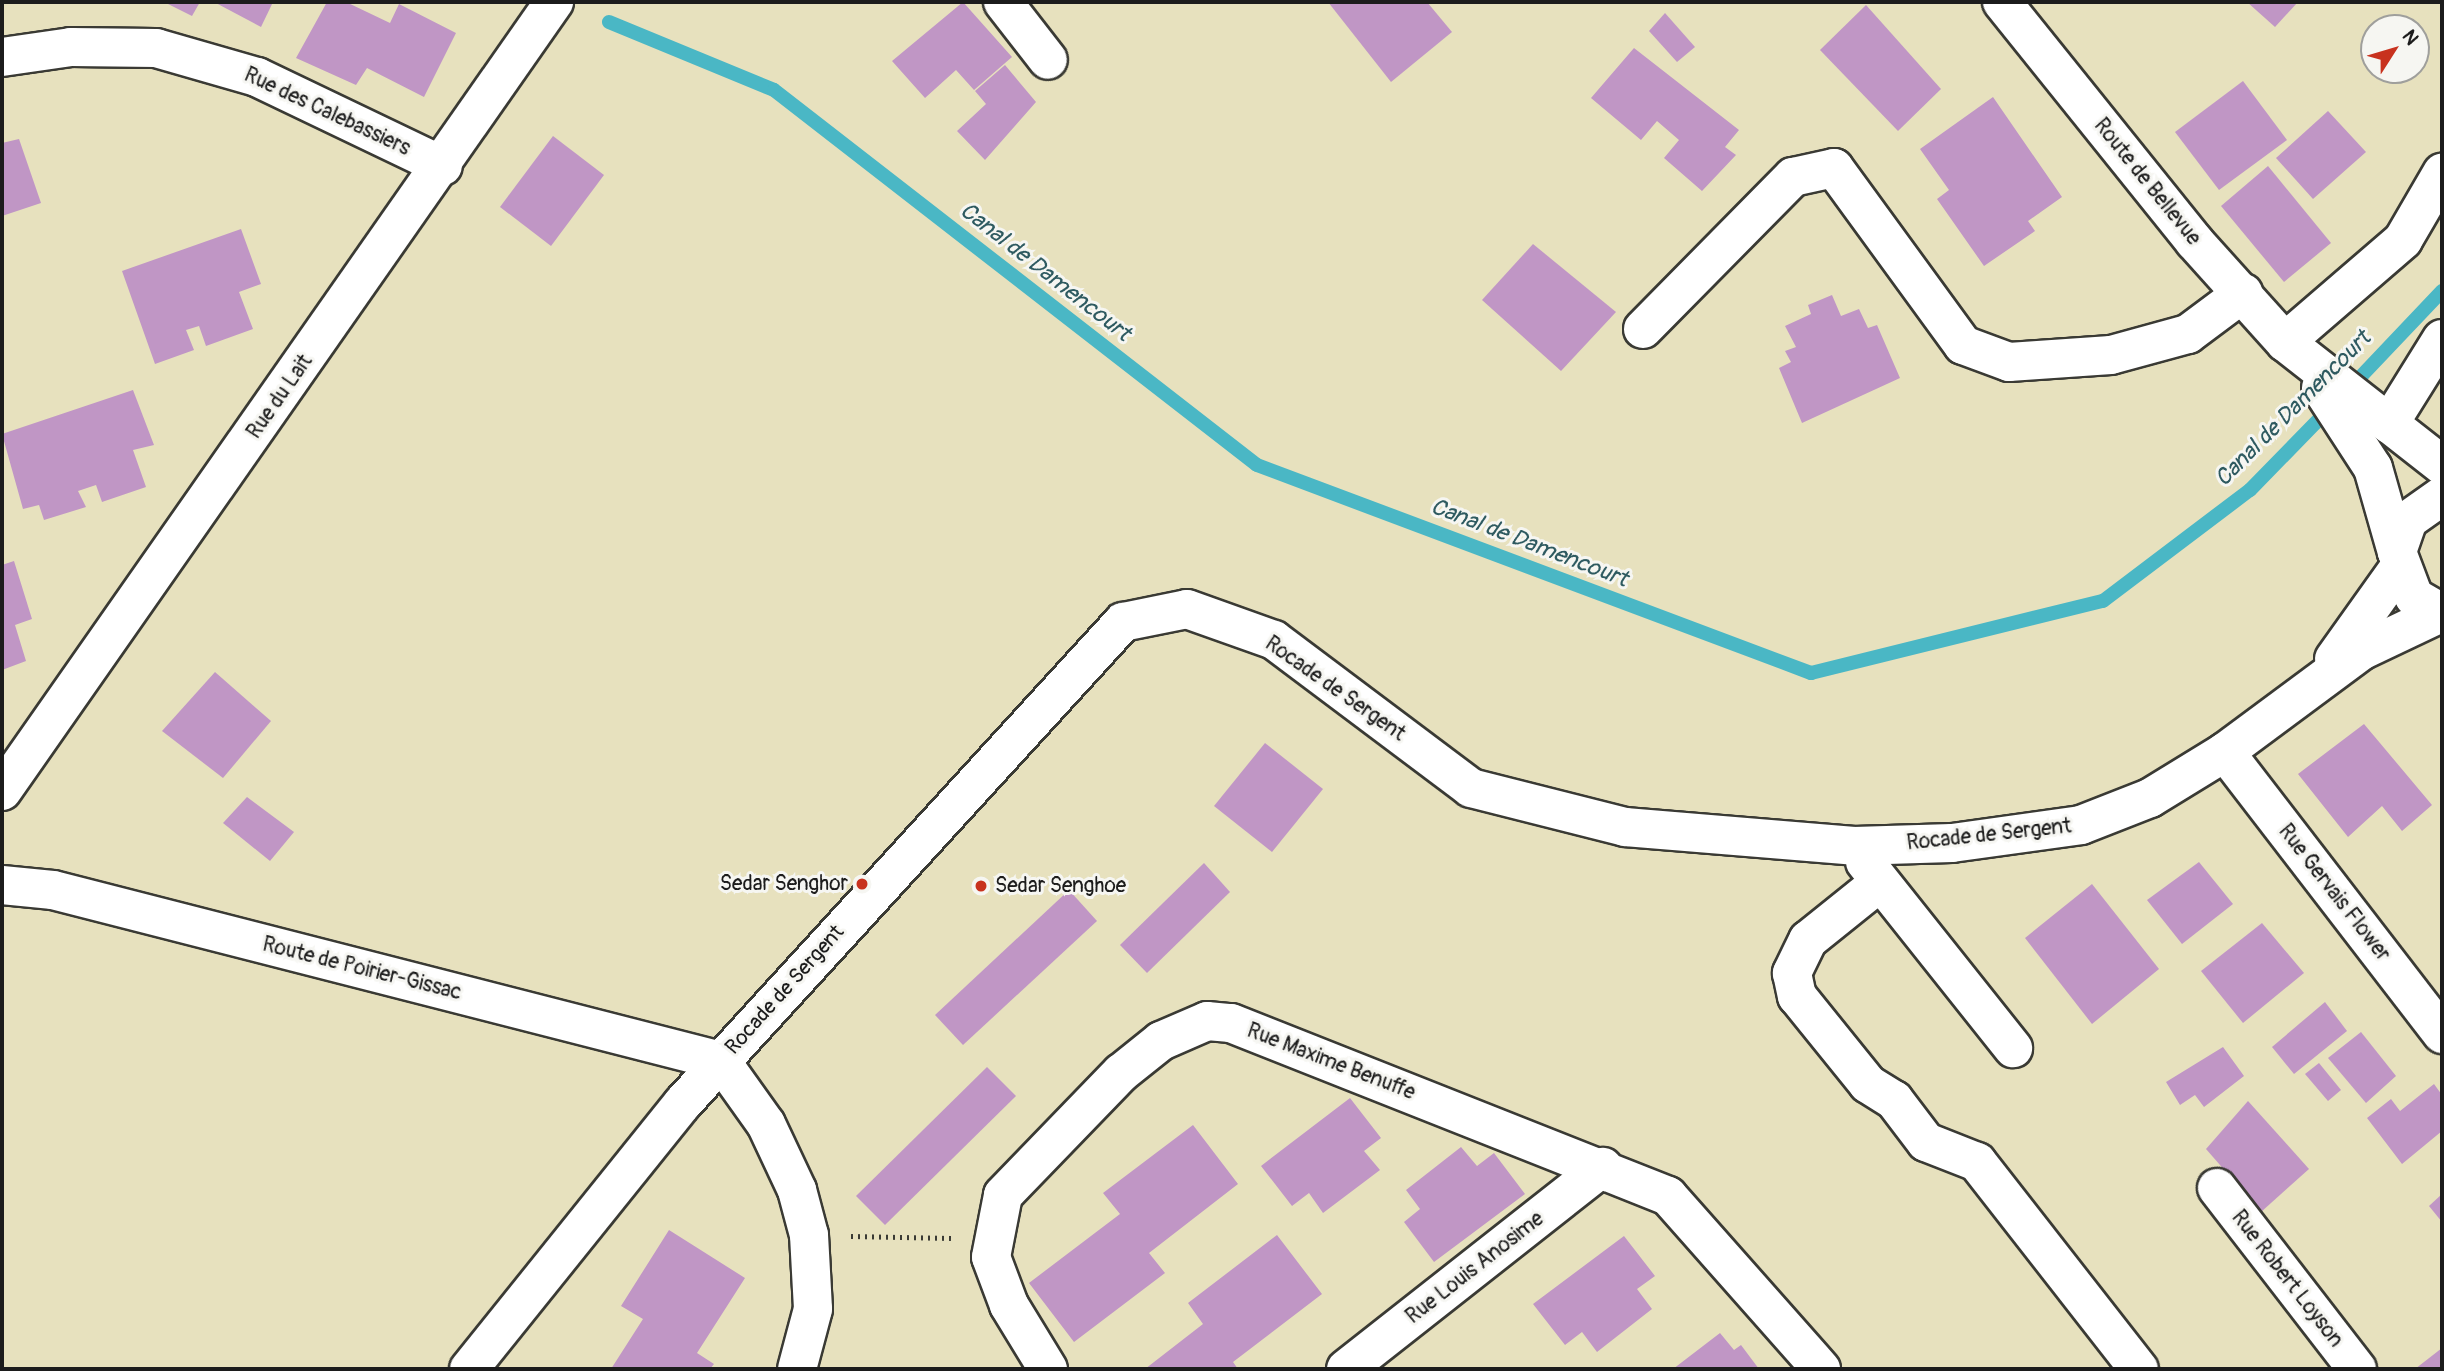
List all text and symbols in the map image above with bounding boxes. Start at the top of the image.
north arrow [2360,14,2430,84]
text: N [2397,25,2424,50]
street label: Rue des Calebassiers [240,62,414,162]
street label: Route de Bellevue [2088,114,2206,250]
water label: Canal de Damencourt [954,197,1136,347]
water label: Canal de Damencourt [2209,325,2377,493]
street label: Rue du Lait [242,350,318,444]
water label: Canal de Damencourt [1427,493,1631,593]
street label: Rocade de Sergent [1260,631,1410,747]
street label: Rocade de Sergent [1905,814,2073,856]
street label: Rue Gervais Flower [2273,819,2395,967]
place label: Sedar Senghor [720,871,848,897]
place label: Sedar Senghoe [995,873,1126,899]
marker: Sedar Senghor [854,876,870,892]
marker: Sedar Senghoe [973,878,989,894]
street label: Rocade de Sergent [720,920,850,1060]
street label: Route de Poirier-Gissac [260,932,464,1006]
street label: Rue Maxime Benuffe [1243,1018,1419,1106]
street label: Rue Louis Anosime [1401,1206,1549,1330]
street label: Rue Robert Loyson [2226,1206,2348,1352]

